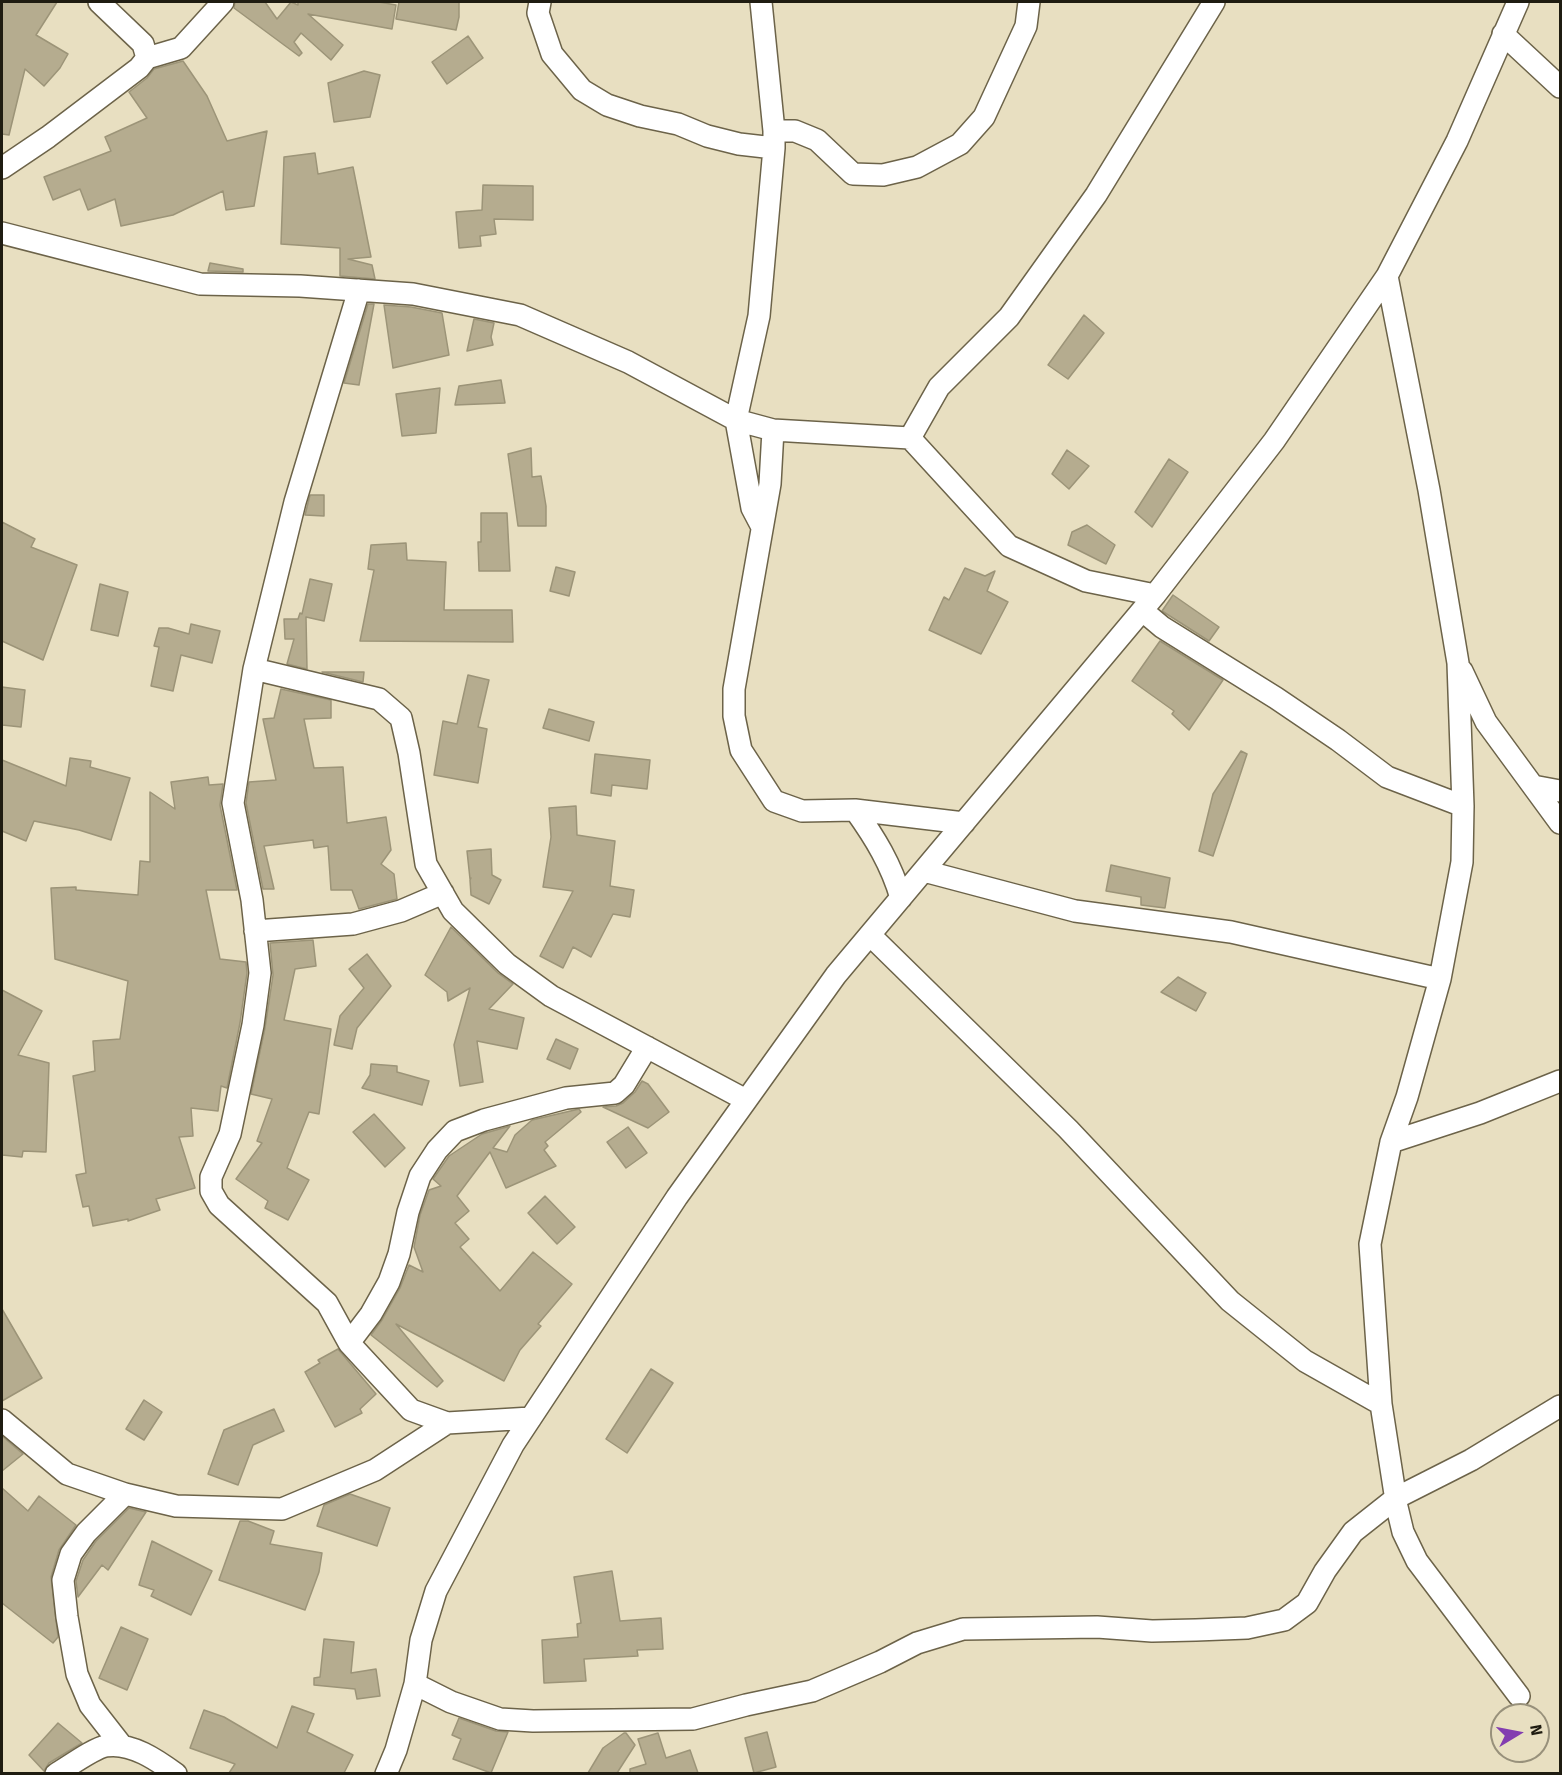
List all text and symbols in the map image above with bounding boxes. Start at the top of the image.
north arrow [1490,1703,1550,1763]
text: N [1526,1723,1547,1737]

